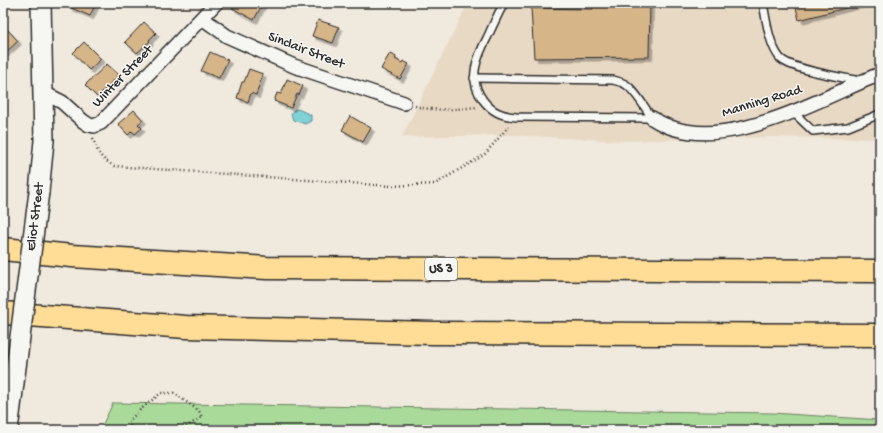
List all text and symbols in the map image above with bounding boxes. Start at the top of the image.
street label: Sinclair Street [265,29,348,74]
street label: Winter Street [89,41,158,112]
street label: Manning Road [720,81,806,122]
street label: Eliot Street [23,181,49,252]
road number: US 3 [425,258,457,280]

